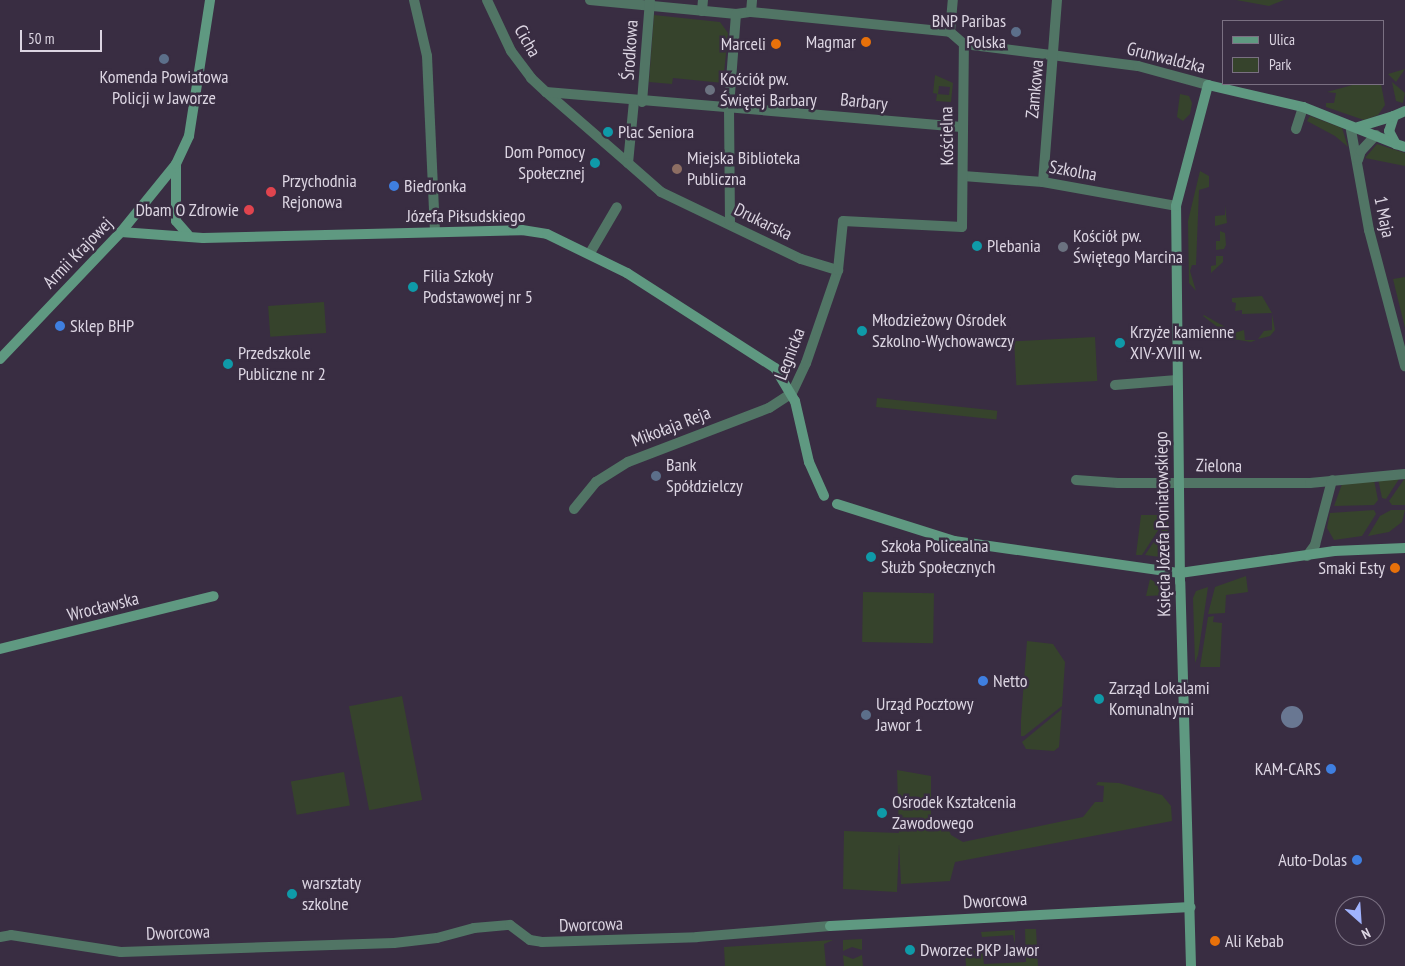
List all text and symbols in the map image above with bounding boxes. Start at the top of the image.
place label: BNP Paribas Polska [931,11,1006,54]
street label: Środkowa [617,19,643,81]
scale bar [22,20,105,52]
legend [1222,20,1385,85]
street label: Cicha [509,21,545,61]
marker: BNP Paribas Polska [1010,26,1022,38]
text: 50 m [28,29,54,48]
text: Ulica [1269,30,1295,49]
place label: Magmar [806,31,856,53]
place label: Marceli [721,33,766,55]
marker: Magmar [860,36,872,48]
marker: Marceli [770,38,782,50]
street label: Grunwaldzka [1125,38,1207,78]
marker: Komenda Powiatowa Policji w Jaworze [158,53,170,65]
text: Park [1269,55,1291,74]
street label: Zamkowa [1022,59,1048,119]
place label: Komenda Powiatowa Policji w Jaworze [100,67,228,110]
place label: Kościół pw. Świętej Barbary [720,69,817,112]
marker: Kościół pw. Świętej Barbary [704,84,716,96]
street label: Barbary [839,89,889,115]
street label: Kościelna [936,106,958,166]
place label: Plac Seniora [618,121,695,143]
marker: Plac Seniora [602,126,614,138]
place label: Dom Pomocy Społecznej [504,142,585,184]
place label: Miejska Biblioteka Publiczna [687,148,800,190]
street label: Szkolna [1047,156,1099,186]
marker: Dom Pomocy Społecznej [589,157,601,169]
marker: Miejska Biblioteka Publiczna [671,163,683,175]
place label: Przychodnia Rejonowa [282,171,357,213]
place label: Biedronka [404,175,466,197]
marker: Biedronka [388,180,400,192]
marker: Przychodnia Rejonowa [264,185,278,199]
street label: 1 Maja [1369,194,1399,240]
place label: Dbam O Zdrowie [135,199,239,221]
street label: Drukarska [731,199,795,245]
marker: Dbam O Zdrowie [243,204,255,216]
street label: Józefa Piłsudskiego [407,205,525,227]
street label: Armii Krajowej [39,213,117,293]
place label: Kościół pw. Świętego Marcina [1073,226,1183,268]
place label: Plebania [987,235,1041,257]
marker: Plebania [971,240,983,252]
marker: Kościół pw. Świętego Marcina [1057,241,1069,253]
place label: Filia Szkoły Podstawowej nr 5 [423,266,533,308]
marker: Filia Szkoły Podstawowej nr 5 [407,281,419,293]
place label: Młodzieżowy Ośrodek Szkolno-Wychowawczy [872,310,1014,352]
place label: Sklep BHP [70,315,134,337]
marker: Sklep BHP [54,320,66,332]
place label: Krzyże kamienne XIV-XVIII w. [1130,322,1234,364]
street label: Legnicka [770,325,810,383]
marker: Młodzieżowy Ośrodek Szkolno-Wychowawczy [856,325,868,337]
marker: Krzyże kamienne XIV-XVIII w. [1114,337,1126,349]
place label: Przedszkole Publiczne nr 2 [238,343,326,386]
marker: Przedszkole Publiczne nr 2 [222,358,234,370]
street label: Mikołaja Reja [629,402,713,452]
street label: Księcia Józefa Poniatowskiego [1151,431,1175,617]
place label: Bank Spółdzielczy [666,455,743,498]
street label: Zielona [1196,455,1242,477]
marker: Bank Spółdzielczy [650,470,662,482]
place label: Szkoła Policealna Służb Społecznych [881,536,995,578]
marker: Szkoła Policealna Służb Społecznych [865,551,877,563]
place label: Smaki Esty [1318,557,1385,579]
marker: Smaki Esty [1389,562,1401,574]
street label: Wrocławska [65,588,141,626]
place label: Netto [993,670,1028,692]
marker: Netto [977,675,989,687]
place label: Zarząd Lokalami Komunalnymi [1109,678,1210,721]
marker: Zarząd Lokalami Komunalnymi [1093,693,1105,705]
place label: Urząd Pocztowy Jawor 1 [876,694,974,736]
marker: Urząd Pocztowy Jawor 1 [860,709,872,721]
place label: KAM-CARS [1255,758,1321,780]
marker: KAM-CARS [1325,763,1337,775]
place label: Ośrodek Kształcenia Zawodowego [892,792,1017,834]
marker: Ośrodek Kształcenia Zawodowego [876,807,888,819]
place label: Auto-Dolas [1278,849,1347,871]
marker: Auto-Dolas [1351,854,1363,866]
place label: warsztaty szkolne [302,873,361,916]
marker: warsztaty szkolne [286,888,298,900]
street label: Dworcowa [962,889,1028,913]
north arrow [1335,896,1385,946]
street label: Dworcowa [559,913,623,937]
street label: Dworcowa [146,921,210,945]
text: N [1359,924,1373,943]
place label: Ali Kebab [1225,930,1284,952]
marker: Ali Kebab [1209,935,1221,947]
place label: Dworzec PKP Jawor [920,939,1040,961]
marker: Dworzec PKP Jawor [904,944,916,956]

